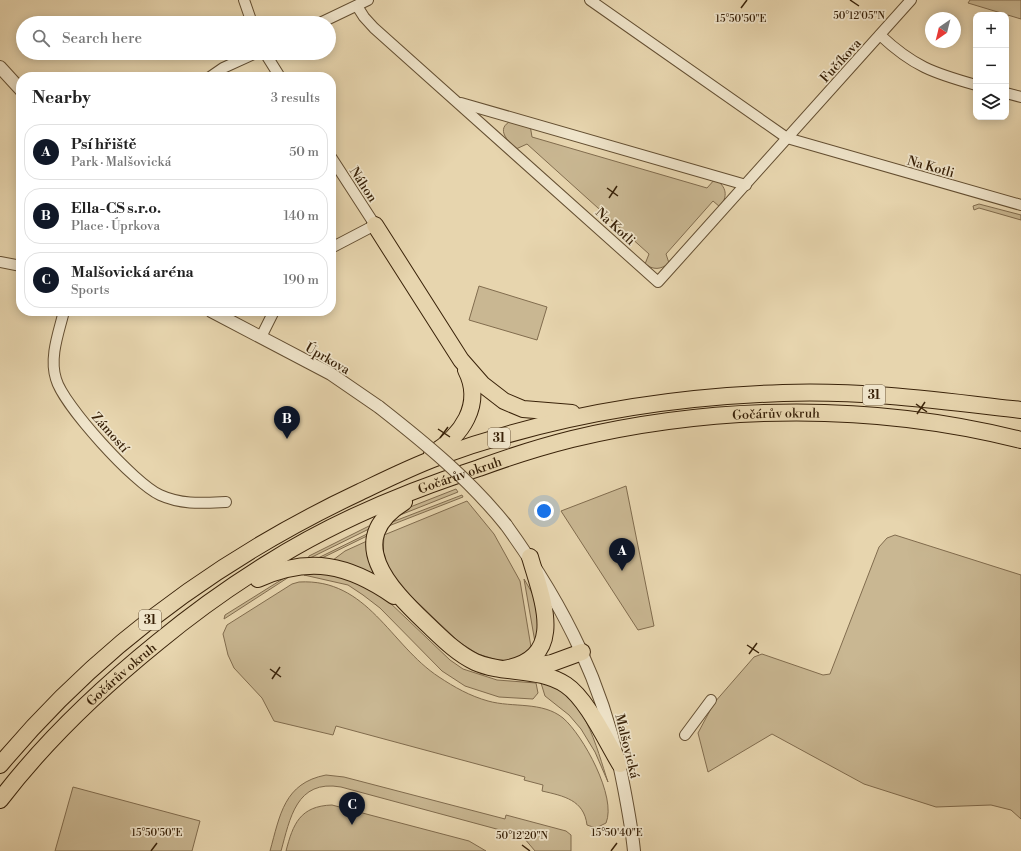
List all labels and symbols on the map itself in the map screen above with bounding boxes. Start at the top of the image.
text: 50°12'05"N [833,10,885,22]
north arrow [925,12,961,48]
text: 15°50'50"E [716,13,766,25]
street label: Fučíkova [817,35,865,86]
street label: Na Kotli [905,153,956,181]
street label: Náhon [346,164,381,205]
street label: Na Kotli [592,205,639,249]
street label: Úprkova [302,339,354,378]
road number: 31 [863,385,885,405]
street label: Gočárův okruh [732,405,820,424]
pin: B [274,406,300,439]
street label: Zámostí [88,409,133,457]
road number: 31 [488,428,510,448]
street label: Gočárův okruh [416,453,504,498]
your location [534,501,554,521]
pin: A [609,538,635,571]
road number: 31 [139,610,161,630]
street label: Gočárův okruh [83,640,160,710]
street label: Malšovická [611,712,643,780]
pin: C [339,792,365,825]
text: 15°50'50"E [132,827,182,839]
text: 15°50'40"E [591,827,643,839]
text: 50°12'20"N [496,830,549,842]

